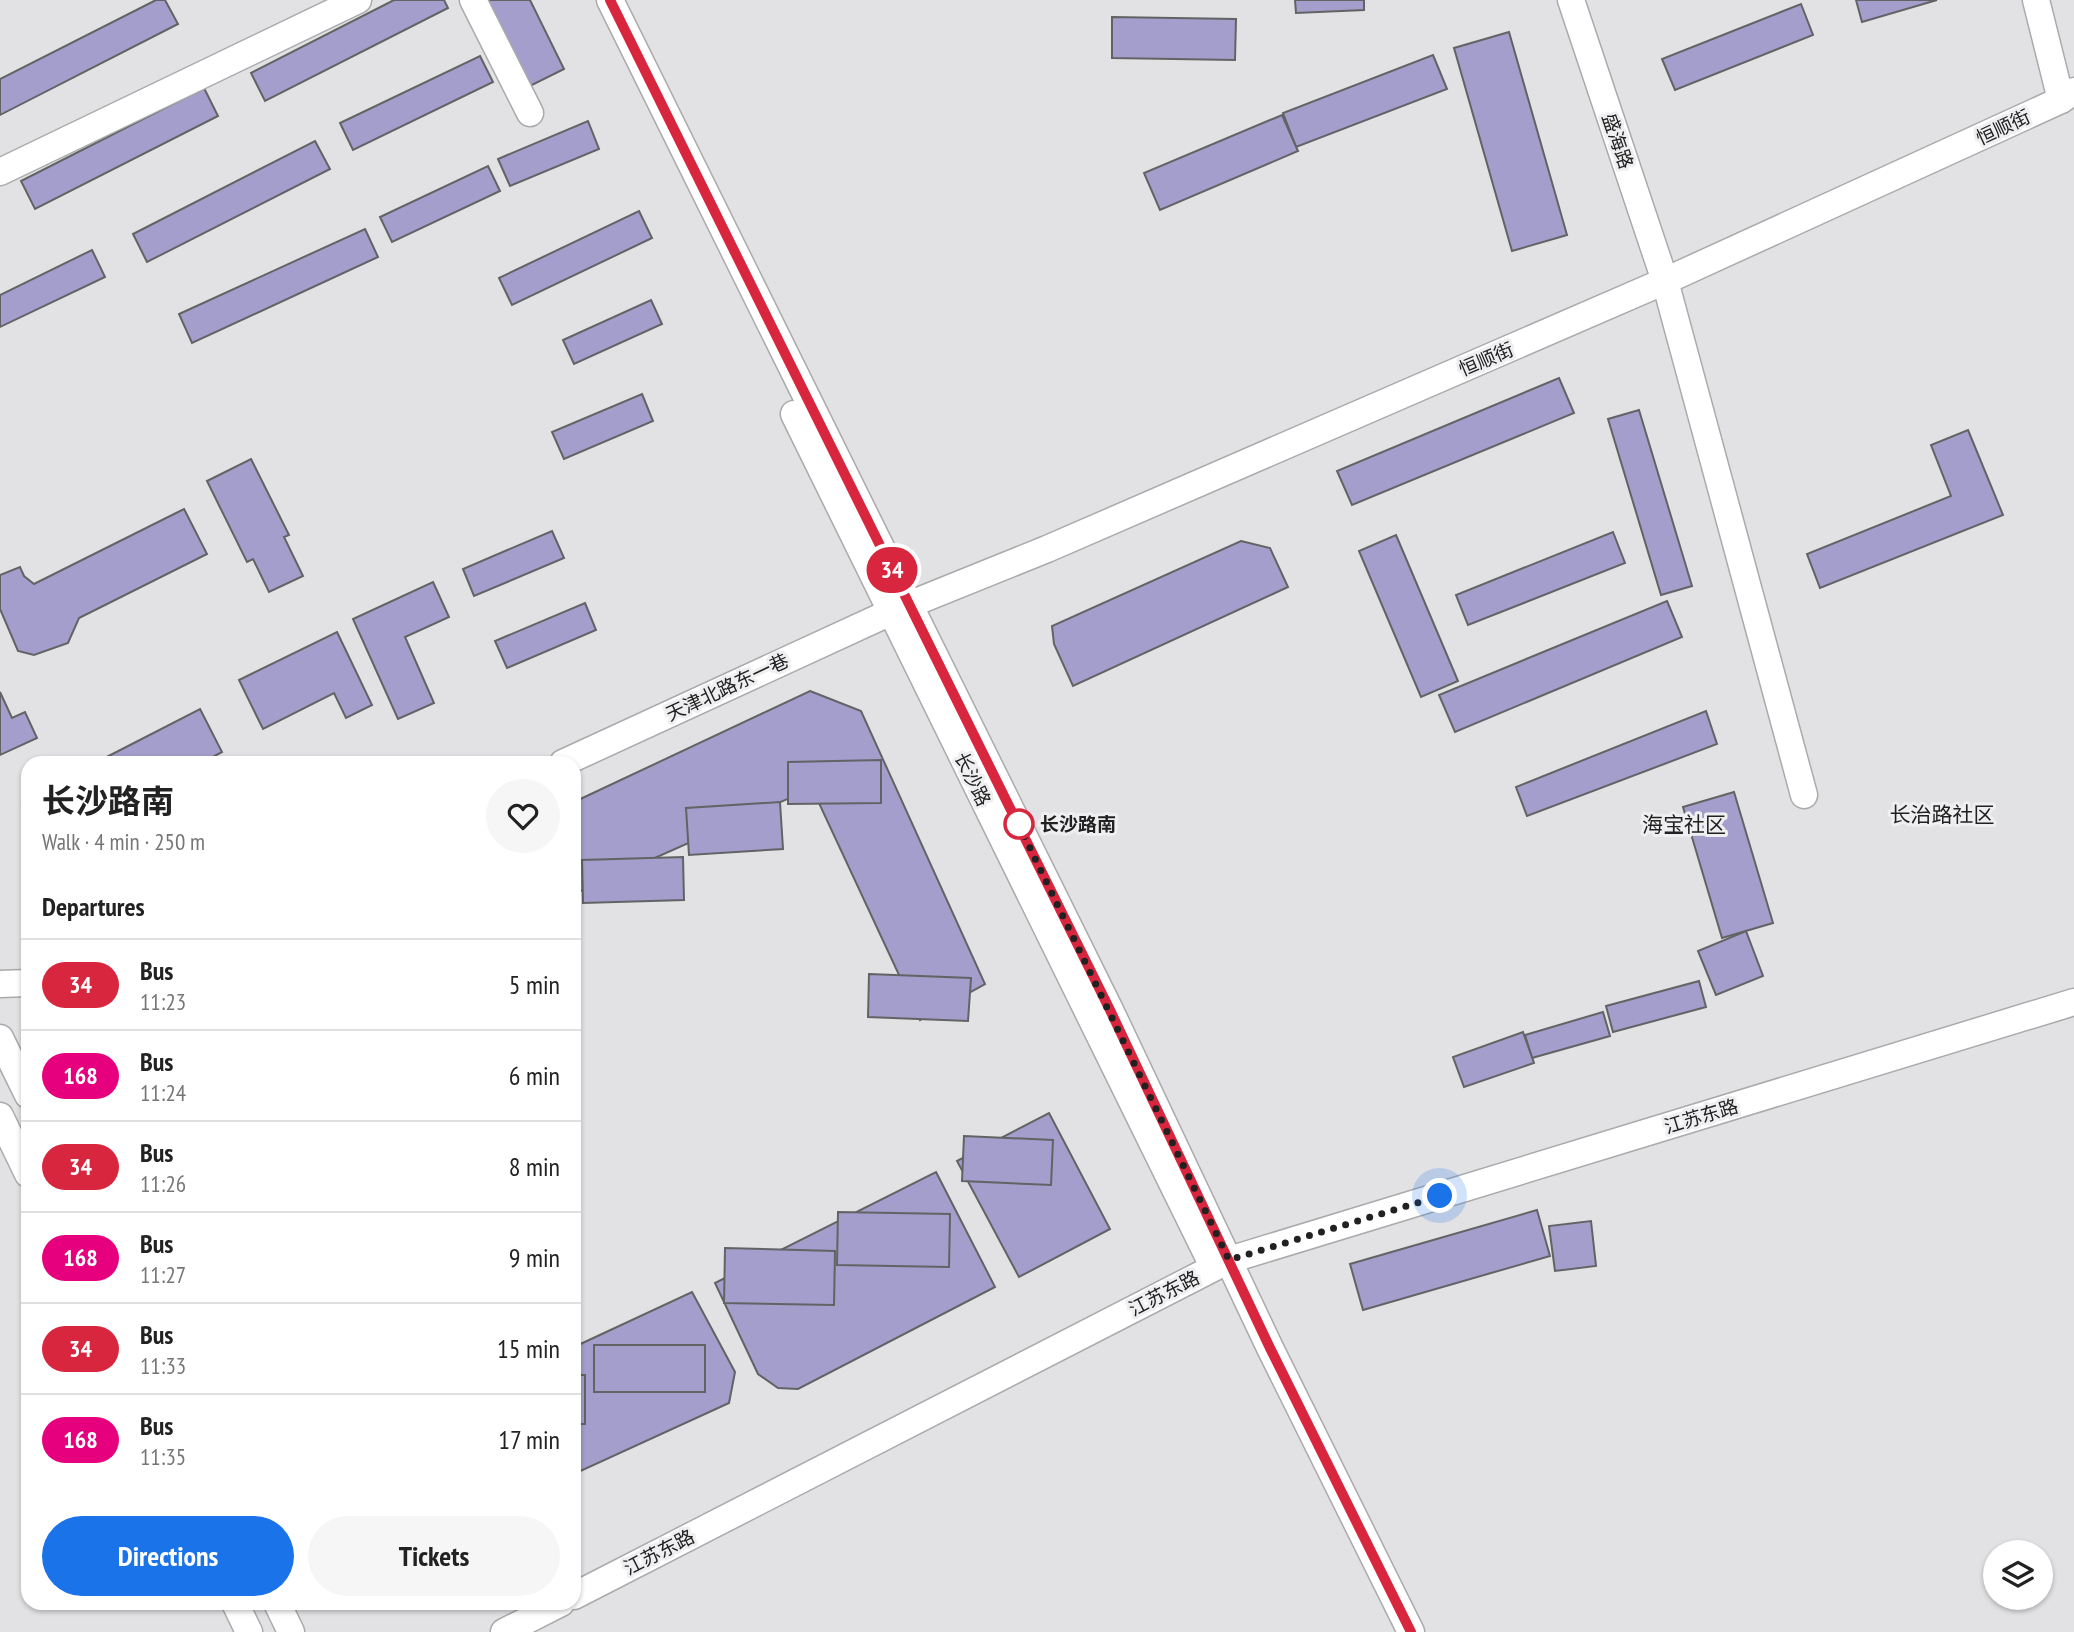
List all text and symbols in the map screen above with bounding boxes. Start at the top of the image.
street label: 恒顺街 [1972,104,2034,150]
street label: 盛海路 [1597,110,1639,172]
street label: 恒顺街 [1455,337,1517,381]
line badge: 34 [860,547,924,593]
text: 34 [881,554,903,585]
street label: 天津北路东一巷 [662,648,792,726]
street label: 长沙路 [950,748,996,810]
text: 长沙路南 [42,779,174,822]
button: heart [486,779,560,853]
district label: 长治路社区 [1890,801,1995,828]
marker: 长沙路南 [1004,809,1034,839]
district label: 海宝社区 [1642,811,1726,838]
place label: 长沙路南 [1040,812,1116,836]
text: Walk · 4 min · 250 m [42,827,205,856]
text: Departures [42,890,145,923]
text: Bus [140,954,173,987]
text: 5 min [509,968,560,1001]
text: 34 [69,969,92,1000]
text: 11:23 [140,987,186,1016]
text: Bus [140,1045,173,1078]
text: 6 min [509,1059,560,1092]
text: 168 [63,1060,98,1091]
text: 11:24 [140,1078,186,1107]
street label: 江苏东路 [1661,1093,1741,1139]
text: Bus [140,1136,173,1169]
text: 8 min [509,1150,560,1183]
text: 34 [69,1151,92,1182]
text: 11:26 [140,1169,186,1198]
your location [1422,1178,1457,1213]
text: Bus [140,1227,173,1260]
text: 9 min [509,1241,560,1274]
text: 168 [63,1242,98,1273]
text: 11:27 [140,1260,186,1289]
street label: 江苏东路 [1125,1265,1203,1321]
text: Bus [140,1318,173,1351]
text: 15 min [497,1332,560,1365]
text: 34 [69,1333,92,1364]
text: 11:33 [140,1351,186,1380]
text: Bus [140,1409,173,1442]
text: 17 min [498,1423,560,1456]
text: 168 [63,1424,98,1455]
text: 11:35 [140,1442,186,1471]
button: Directions [42,1516,294,1596]
button: Tickets [308,1516,560,1596]
street label: 江苏东路 [620,1524,698,1580]
map controls [1983,1540,2053,1610]
button: layers [1983,1540,2053,1610]

